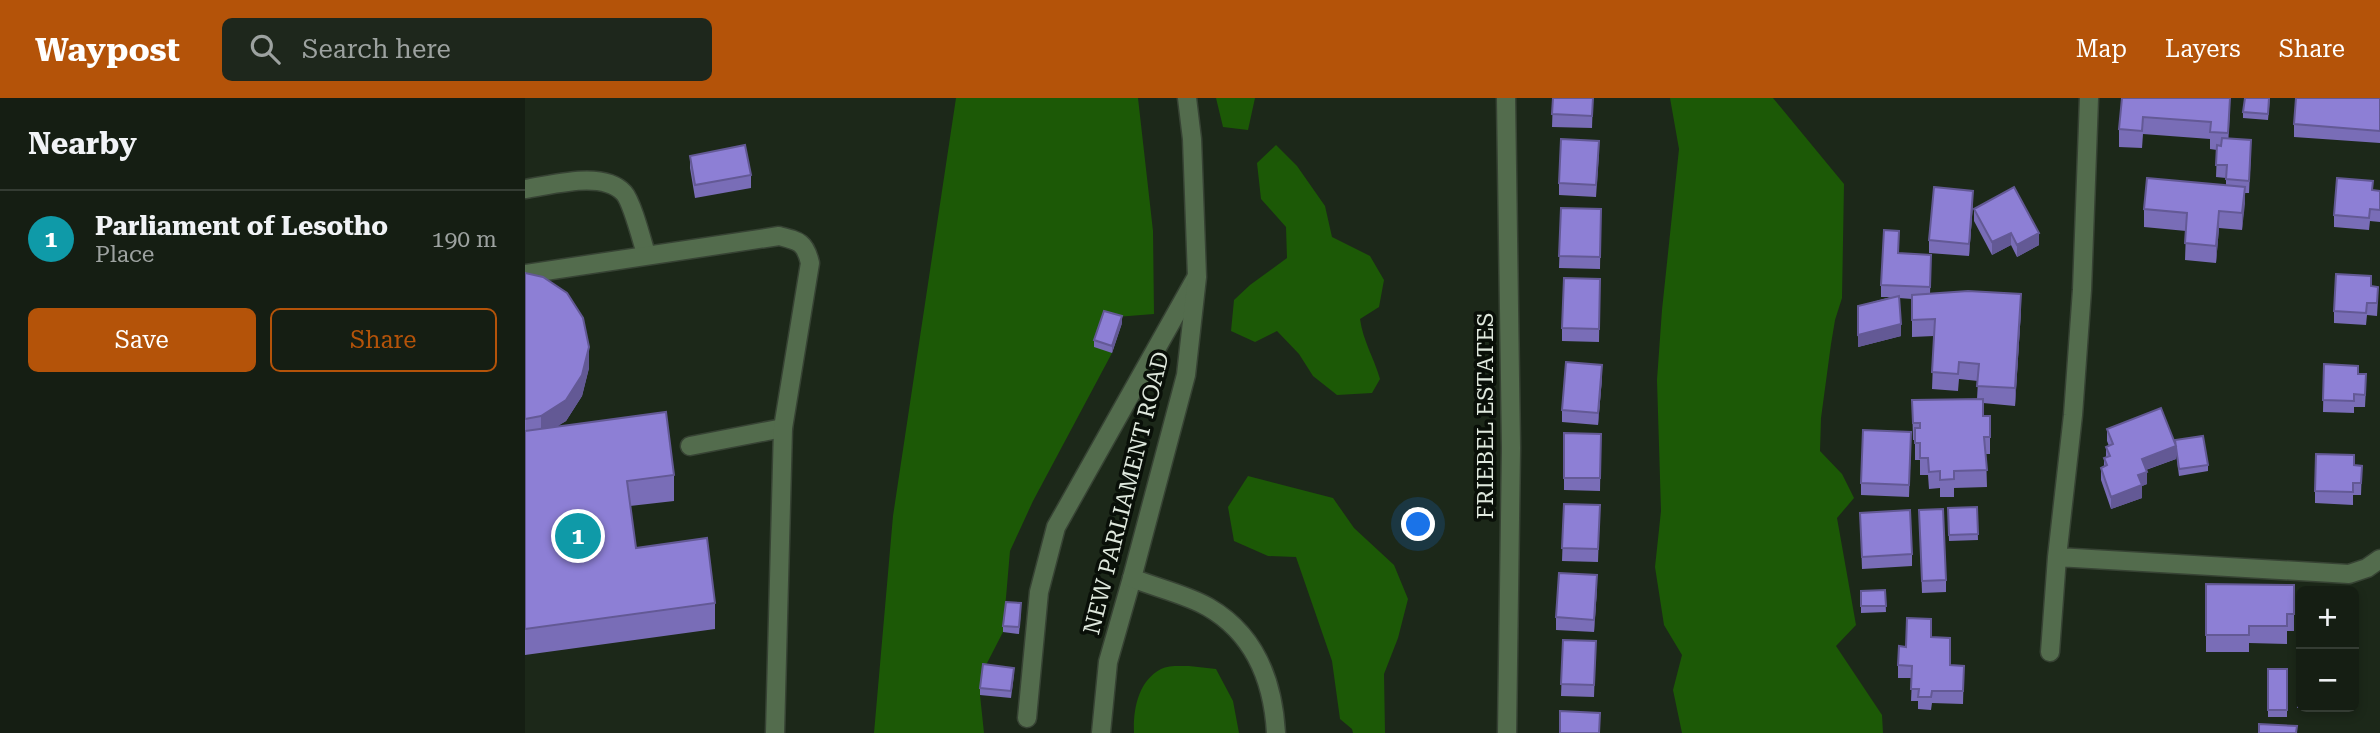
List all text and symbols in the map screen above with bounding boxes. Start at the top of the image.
search box [222,18,712,81]
text: Waypost [35,30,180,69]
icon: search [246,30,284,68]
text: Search here [302,34,451,64]
text: Map [2076,35,2127,63]
text: Layers [2165,35,2241,63]
text: Share [2279,35,2345,63]
text: Nearby [28,126,137,161]
text: Parliament of Lesotho [95,211,388,241]
text: 1 [45,226,57,253]
text: 190 m [432,226,497,253]
text: Place [95,241,154,268]
button: Save [28,308,256,372]
button: Share [270,308,497,372]
street label: FRIEBEL ESTATES [1472,313,1499,519]
street label: NEW PARLIAMENT ROAD [1078,349,1175,637]
your location [1401,507,1435,541]
pin: 1 [555,510,601,562]
map controls [2296,586,2359,712]
button: + [2296,586,2359,649]
button: − [2296,649,2359,712]

